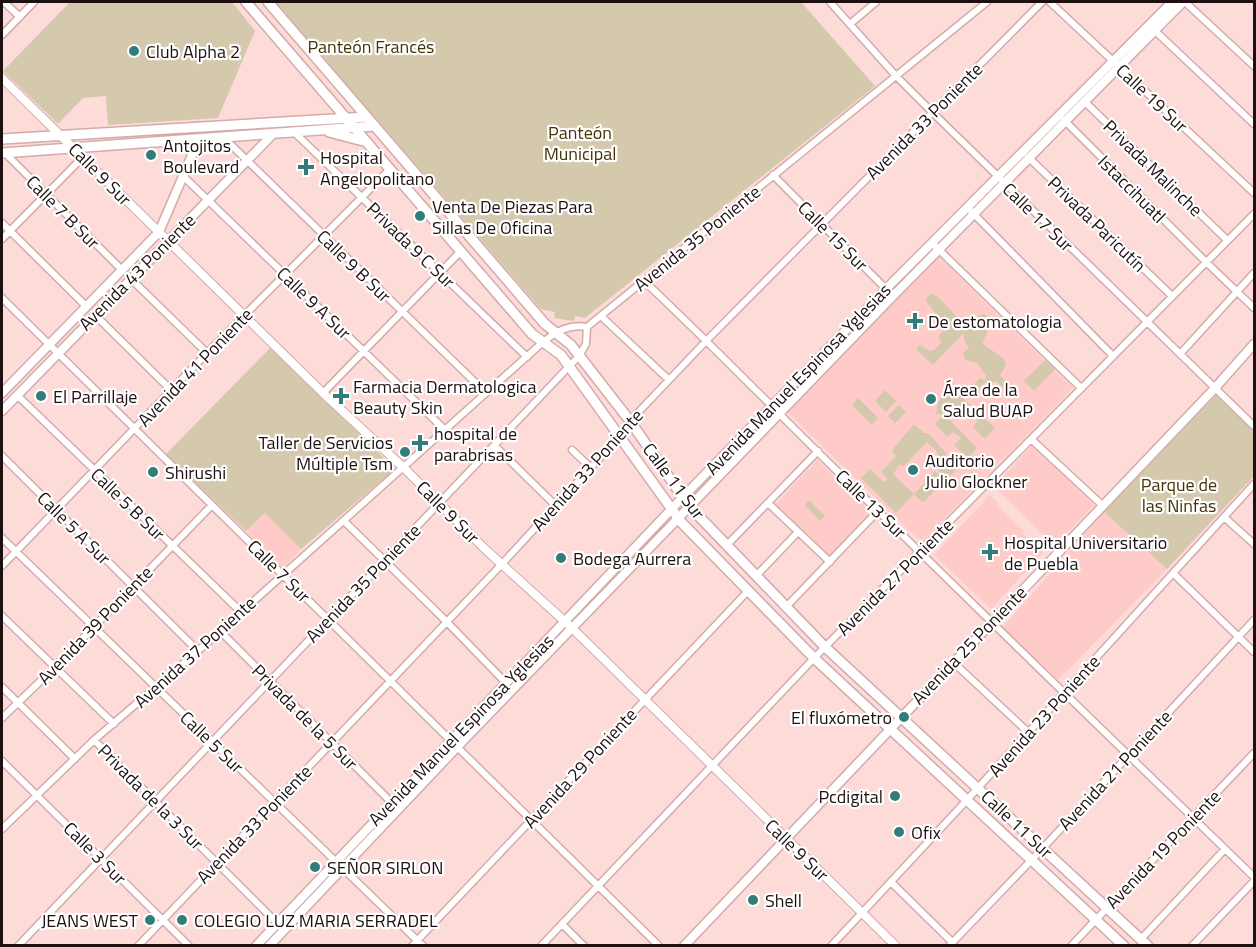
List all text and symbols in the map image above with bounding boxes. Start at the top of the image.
park label: Panteón Francés [308,33,434,60]
place label: Club Alpha 2 [146,38,240,65]
marker: Club Alpha 2 [127,44,141,58]
street label: Avenida 33 Poniente [859,56,989,186]
street label: Calle 19 Sur [1110,57,1194,139]
street label: Privada Malinche [1097,113,1209,223]
park label: Panteón Municipal [544,119,616,167]
place label: Antojitos Boulevard [163,132,239,180]
street label: Calle 9 Sur [62,136,138,212]
place label: Hospital Angelopolitano [320,144,434,192]
marker: Antojitos Boulevard [144,148,158,162]
street label: Istaccihuatl [1092,149,1172,229]
marker: Hospital Angelopolitano [297,158,315,176]
street label: Calle 7 B Sur [20,169,106,255]
street label: Privada Paricutín [1042,170,1152,278]
street label: Calle 17 Sur [996,176,1080,258]
street label: Avenida 35 Poniente [628,178,766,298]
place label: Venta De Piezas Para Sillas De Oficina [432,193,593,241]
street label: Calle 15 Sur [792,195,874,277]
street label: Privada 9 C Sur [361,196,461,294]
street label: Avenida 43 Poniente [72,207,202,337]
marker: Venta De Piezas Para Sillas De Oficina [413,209,427,223]
street label: Calle 9 B Sur [311,223,397,309]
street label: Calle 9 A Sur [271,260,357,346]
street label: Avenida Manuel Espinosa Yglesias [699,277,897,481]
street label: Avenida 41 Poniente [131,301,259,433]
place label: De estomatologia [928,308,1062,335]
marker: De estomatologia [906,312,924,330]
place label: Farmacia Dermatologica Beauty Skin [353,373,537,421]
place label: Área de la Salud BUAP [943,376,1033,424]
place label: El Parrillaje [53,383,137,410]
marker: El Parrillaje [34,389,48,403]
marker: Farmacia Dermatologica Beauty Skin [334,389,348,403]
marker: Área de la Salud BUAP [924,392,938,406]
street label: Avenida 33 Poniente [525,403,649,537]
place label: hospital de parabrisas [434,420,517,468]
place label: Taller de Servicios Múltiple Tsm [259,429,393,477]
marker: hospital de parabrisas [411,434,429,452]
street label: Calle 11 Sur [636,437,712,525]
marker: Taller de Servicios Múltiple Tsm [398,445,412,459]
place label: Auditorio Julio Glockner [925,447,1028,495]
place label: Shirushi [165,459,226,486]
street label: Calle 5 B Sur [85,461,171,547]
street label: Calle 13 Sur [829,463,913,545]
marker: Auditorio Julio Glockner [906,463,920,477]
marker: Shirushi [146,465,160,479]
park label: Parque de las Ninfas [1141,471,1217,519]
street label: Calle 9 Sur [410,474,486,550]
street label: Calle 5 A Sur [31,485,117,571]
street label: Avenida 27 Poniente [830,512,960,642]
street label: Avenida 35 Poniente [299,517,427,649]
place label: Hospital Universitario de Puebla [1004,529,1167,577]
street label: Calle 7 Sur [241,533,317,609]
marker: Hospital Universitario de Puebla [981,543,999,561]
place label: Bodega Aurrera [573,545,691,572]
marker: Bodega Aurrera [554,551,568,565]
street label: Avenida 39 Poniente [31,559,159,691]
street label: Avenida 25 Poniente [905,579,1033,711]
street label: Avenida 37 Poniente [128,590,262,714]
street label: Avenida Manuel Espinosa Yglesias [362,628,560,832]
street label: Avenida 23 Poniente [982,649,1106,783]
street label: Privada de la 5 Sur [246,658,364,776]
street label: Avenida 29 Poniente [517,702,643,834]
place label: El fluxómetro [791,704,892,731]
street label: Avenida 21 Poniente [1052,704,1178,836]
street label: Calle 5 Sur [174,705,250,779]
marker: El fluxómetro [897,710,911,724]
street label: Privada de la 3 Sur [92,738,210,856]
street label: Avenida 33 Poniente [190,758,318,890]
place label: Pcdigital [818,783,883,810]
street label: Calle 11 Sur [975,783,1059,865]
street label: Avenida 19 Poniente [1099,783,1227,915]
marker: Pcdigital [888,789,902,803]
street label: Calle 9 Sur [759,813,835,887]
street label: Calle 3 Sur [57,815,133,891]
place label: Ofix [911,819,941,846]
marker: Ofix [892,825,906,839]
place label: SEÑOR SIRLON [327,854,443,881]
marker: SEÑOR SIRLON [308,860,322,874]
place label: Shell [765,887,802,914]
marker: Shell [746,893,760,907]
place label: JEANS WEST [41,907,139,934]
place label: COLEGIO LUZ MARIA SERRADEL [194,907,438,934]
marker: JEANS WEST [143,913,157,927]
marker: COLEGIO LUZ MARIA SERRADEL [175,913,189,927]

